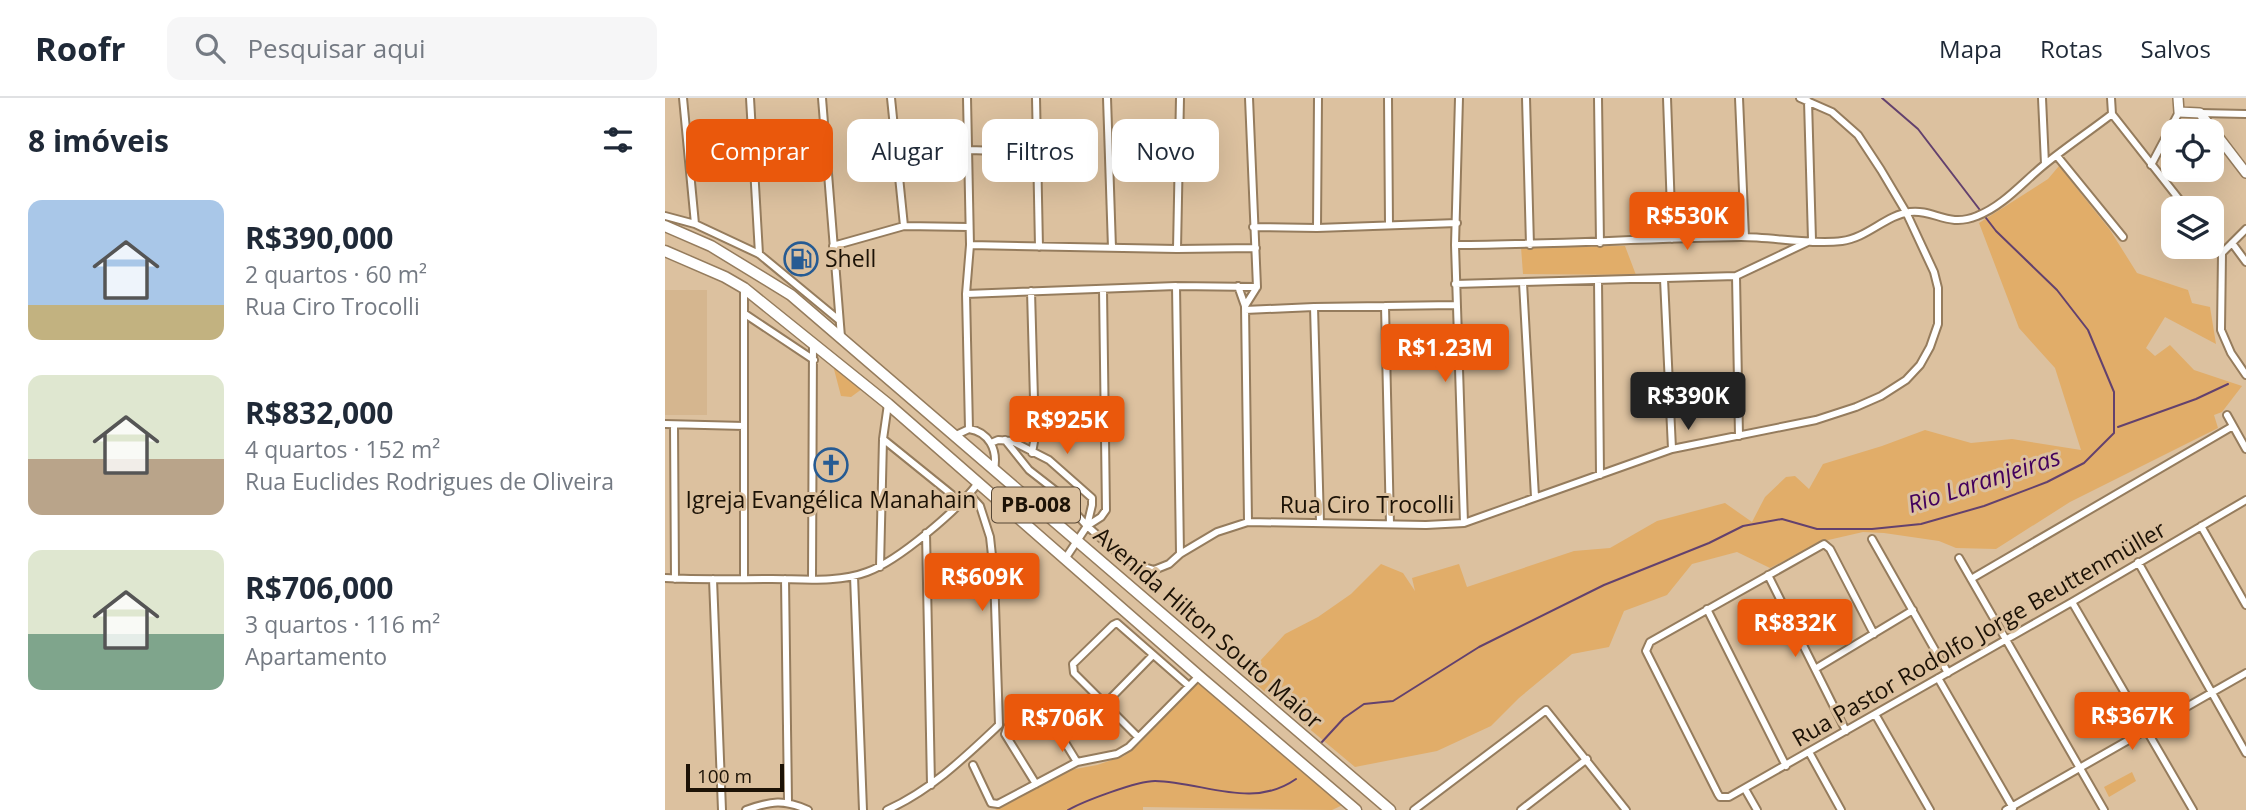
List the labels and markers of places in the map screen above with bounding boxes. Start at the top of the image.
pin: R$530K [1630,192,1744,252]
fuel station icon: Shell [782,240,820,278]
place label: Shell [825,242,876,274]
pin: R$1.23M [1380,324,1510,384]
pin: R$390K [1631,372,1745,432]
pin: R$925K [1010,396,1124,456]
church icon: Igreja Evangélica Manahain [812,446,850,484]
place label: Igreja Evangélica Manahain [686,483,976,515]
pin: R$609K [925,554,1039,613]
pin: R$832K [1738,600,1852,659]
pin: R$367K [2075,692,2189,752]
pin: R$706K [1005,694,1119,754]

